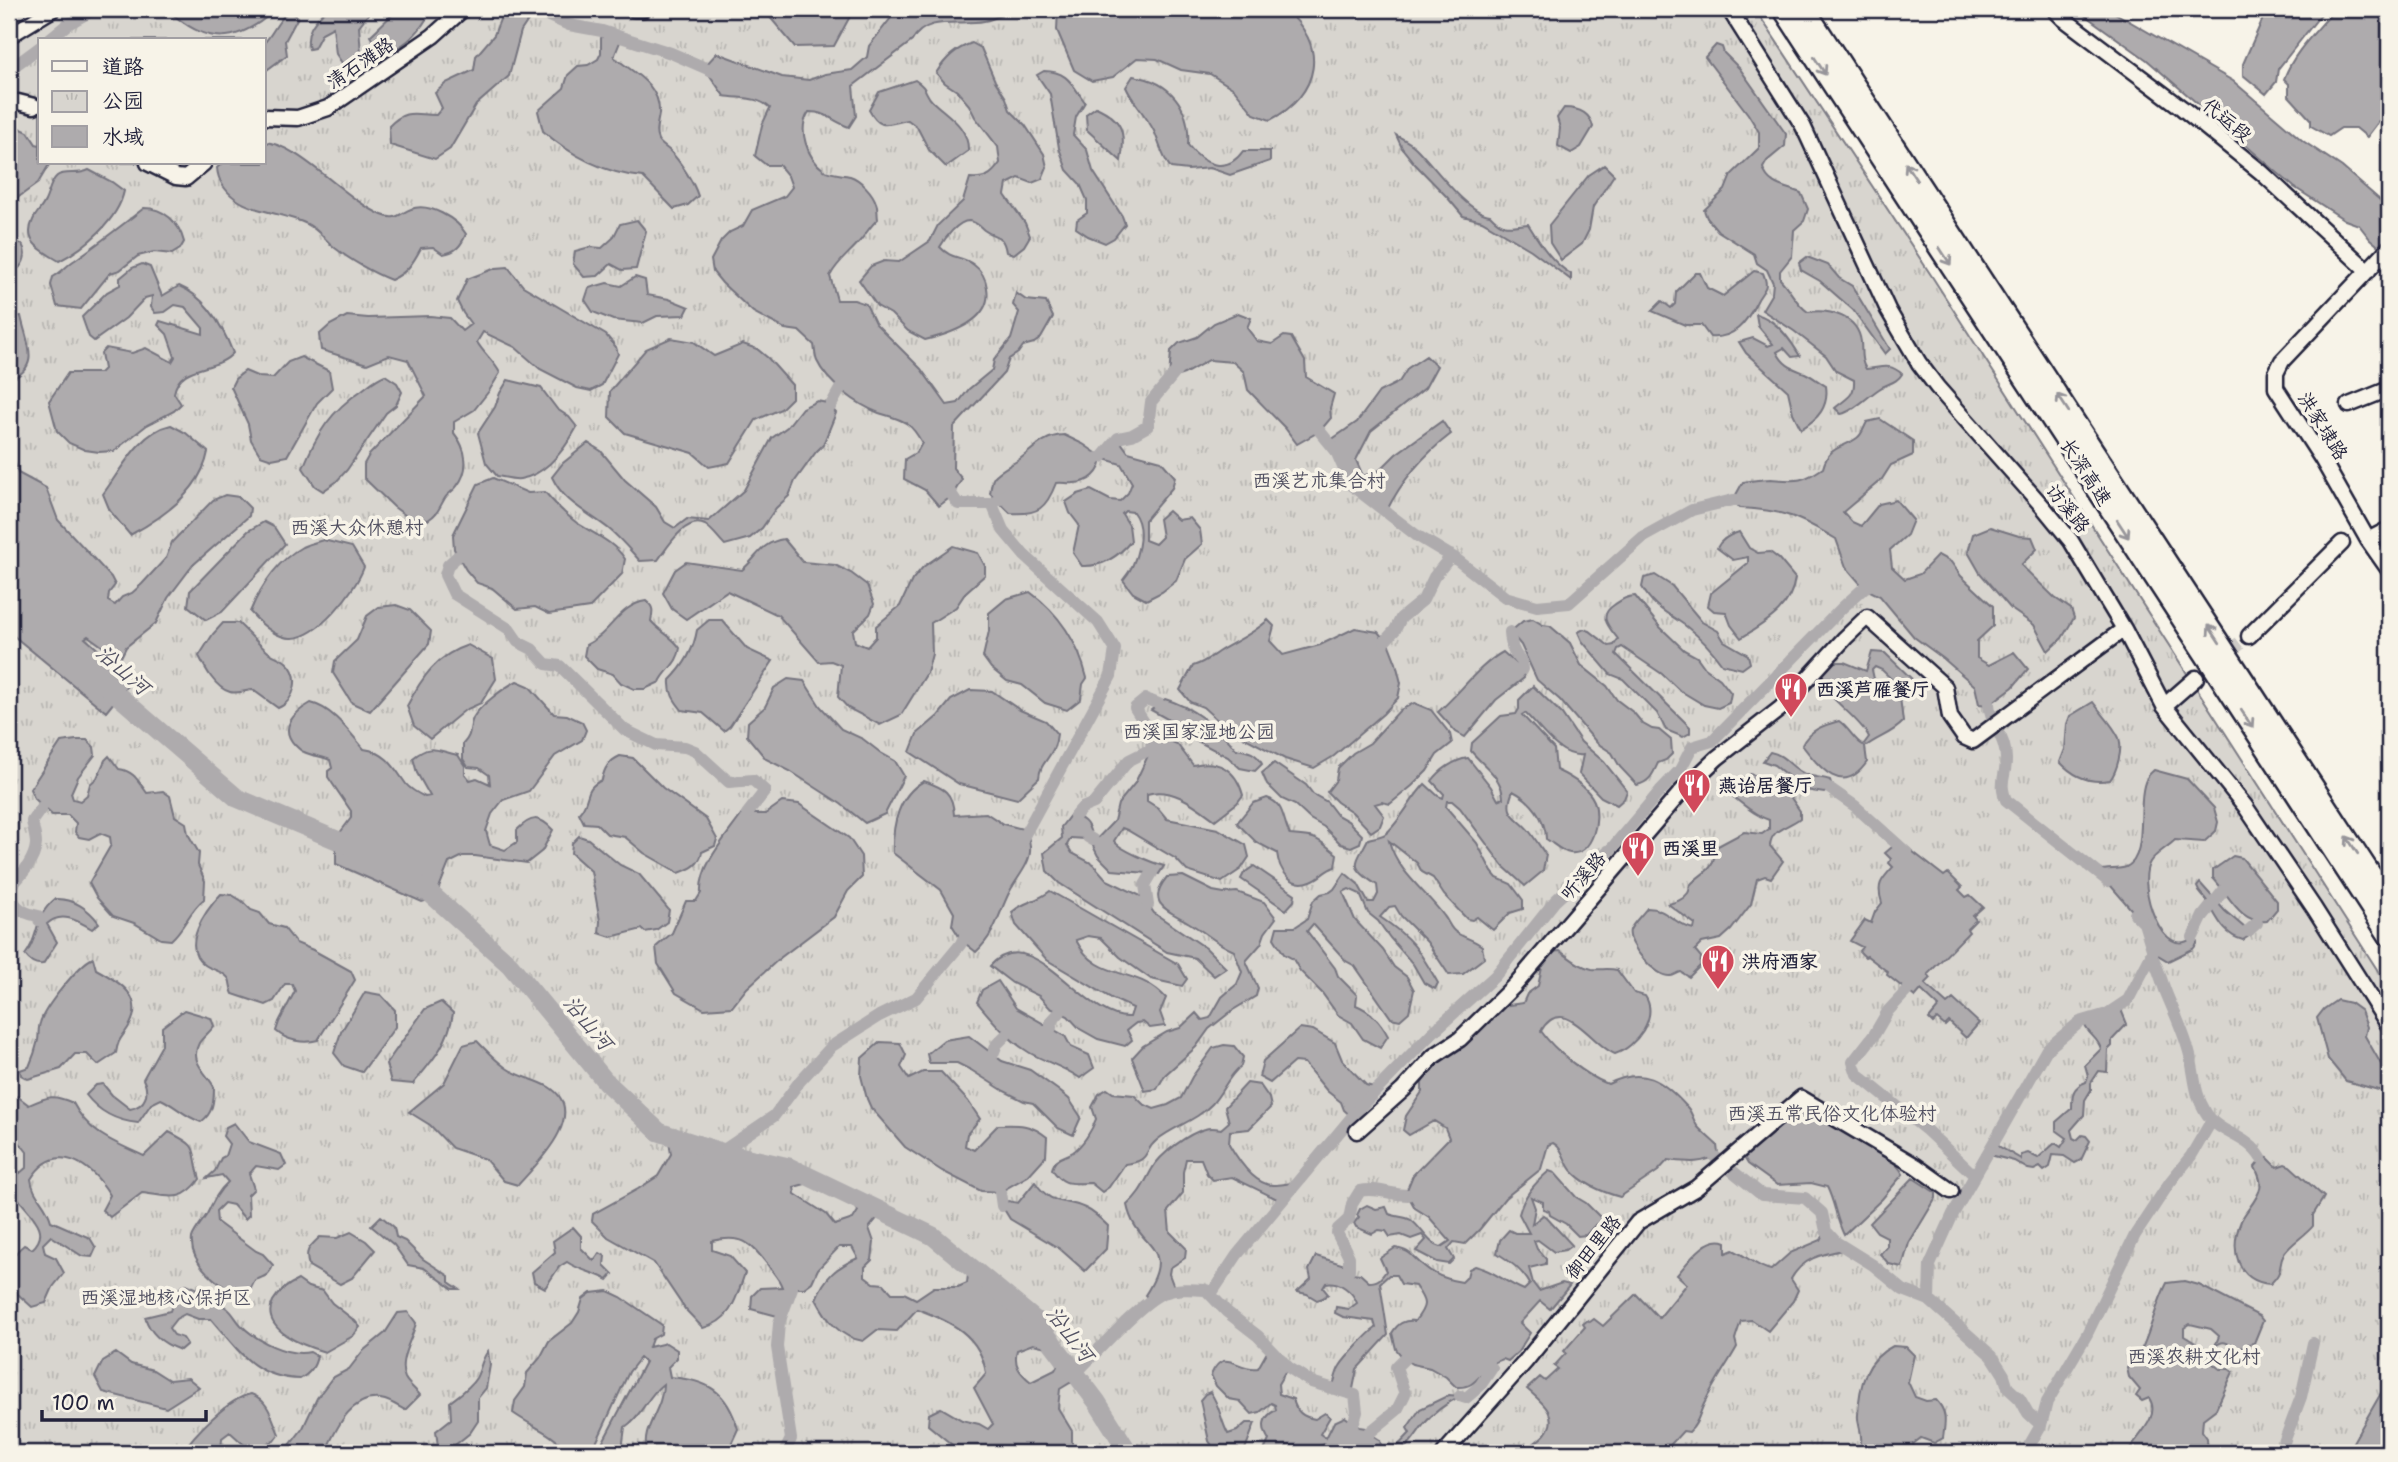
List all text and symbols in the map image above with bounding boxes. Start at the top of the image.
street label: 清石滩路 [322,31,398,95]
legend [38,38,266,164]
text: 道路 [102,53,144,81]
one-way arrow [1813,56,1828,75]
text: 公园 [102,87,144,115]
street label: 代运段 [2197,92,2257,148]
text: 水域 [102,123,144,151]
one-way arrow [1904,162,1918,182]
one-way arrow [1938,246,1952,266]
street label: 洪家埭路 [2292,387,2354,465]
one-way arrow [2055,394,2070,413]
street label: 长深高速 [2055,433,2117,511]
park label: 西溪艺术集合村 [1252,468,1386,493]
street label: 访溪路 [2040,478,2096,538]
park label: 西溪大众休憩村 [290,515,424,540]
one-way arrow [2116,518,2130,538]
one-way arrow [2207,625,2221,645]
water label: 沿山河 [90,639,158,703]
restaurant icon: 西溪芦雁餐厅 [1772,670,1810,719]
place label: 西溪芦雁餐厅 [1816,677,1930,702]
one-way arrow [2240,709,2255,728]
park label: 西溪国家湿地公园 [1123,719,1275,744]
restaurant icon: 燕诒居餐厅 [1675,766,1713,815]
place label: 燕诒居餐厅 [1718,773,1813,798]
restaurant icon: 西溪里 [1619,829,1657,878]
place label: 西溪里 [1662,836,1719,861]
one-way arrow [2345,836,2359,855]
street label: 听溪路 [1555,846,1611,906]
restaurant icon: 洪府酒家 [1699,942,1737,991]
place label: 洪府酒家 [1742,949,1818,974]
water label: 沿山河 [557,990,621,1058]
park label: 西溪五常民俗文化体验村 [1727,1101,1937,1126]
street label: 御田里路 [1559,1210,1627,1284]
park label: 西溪湿地核心保护区 [80,1285,252,1310]
water label: 沿山河 [1040,1300,1102,1370]
park label: 西溪农耕文化村 [2127,1344,2261,1369]
scale bar [42,1378,206,1422]
text: 100 m [52,1389,115,1417]

